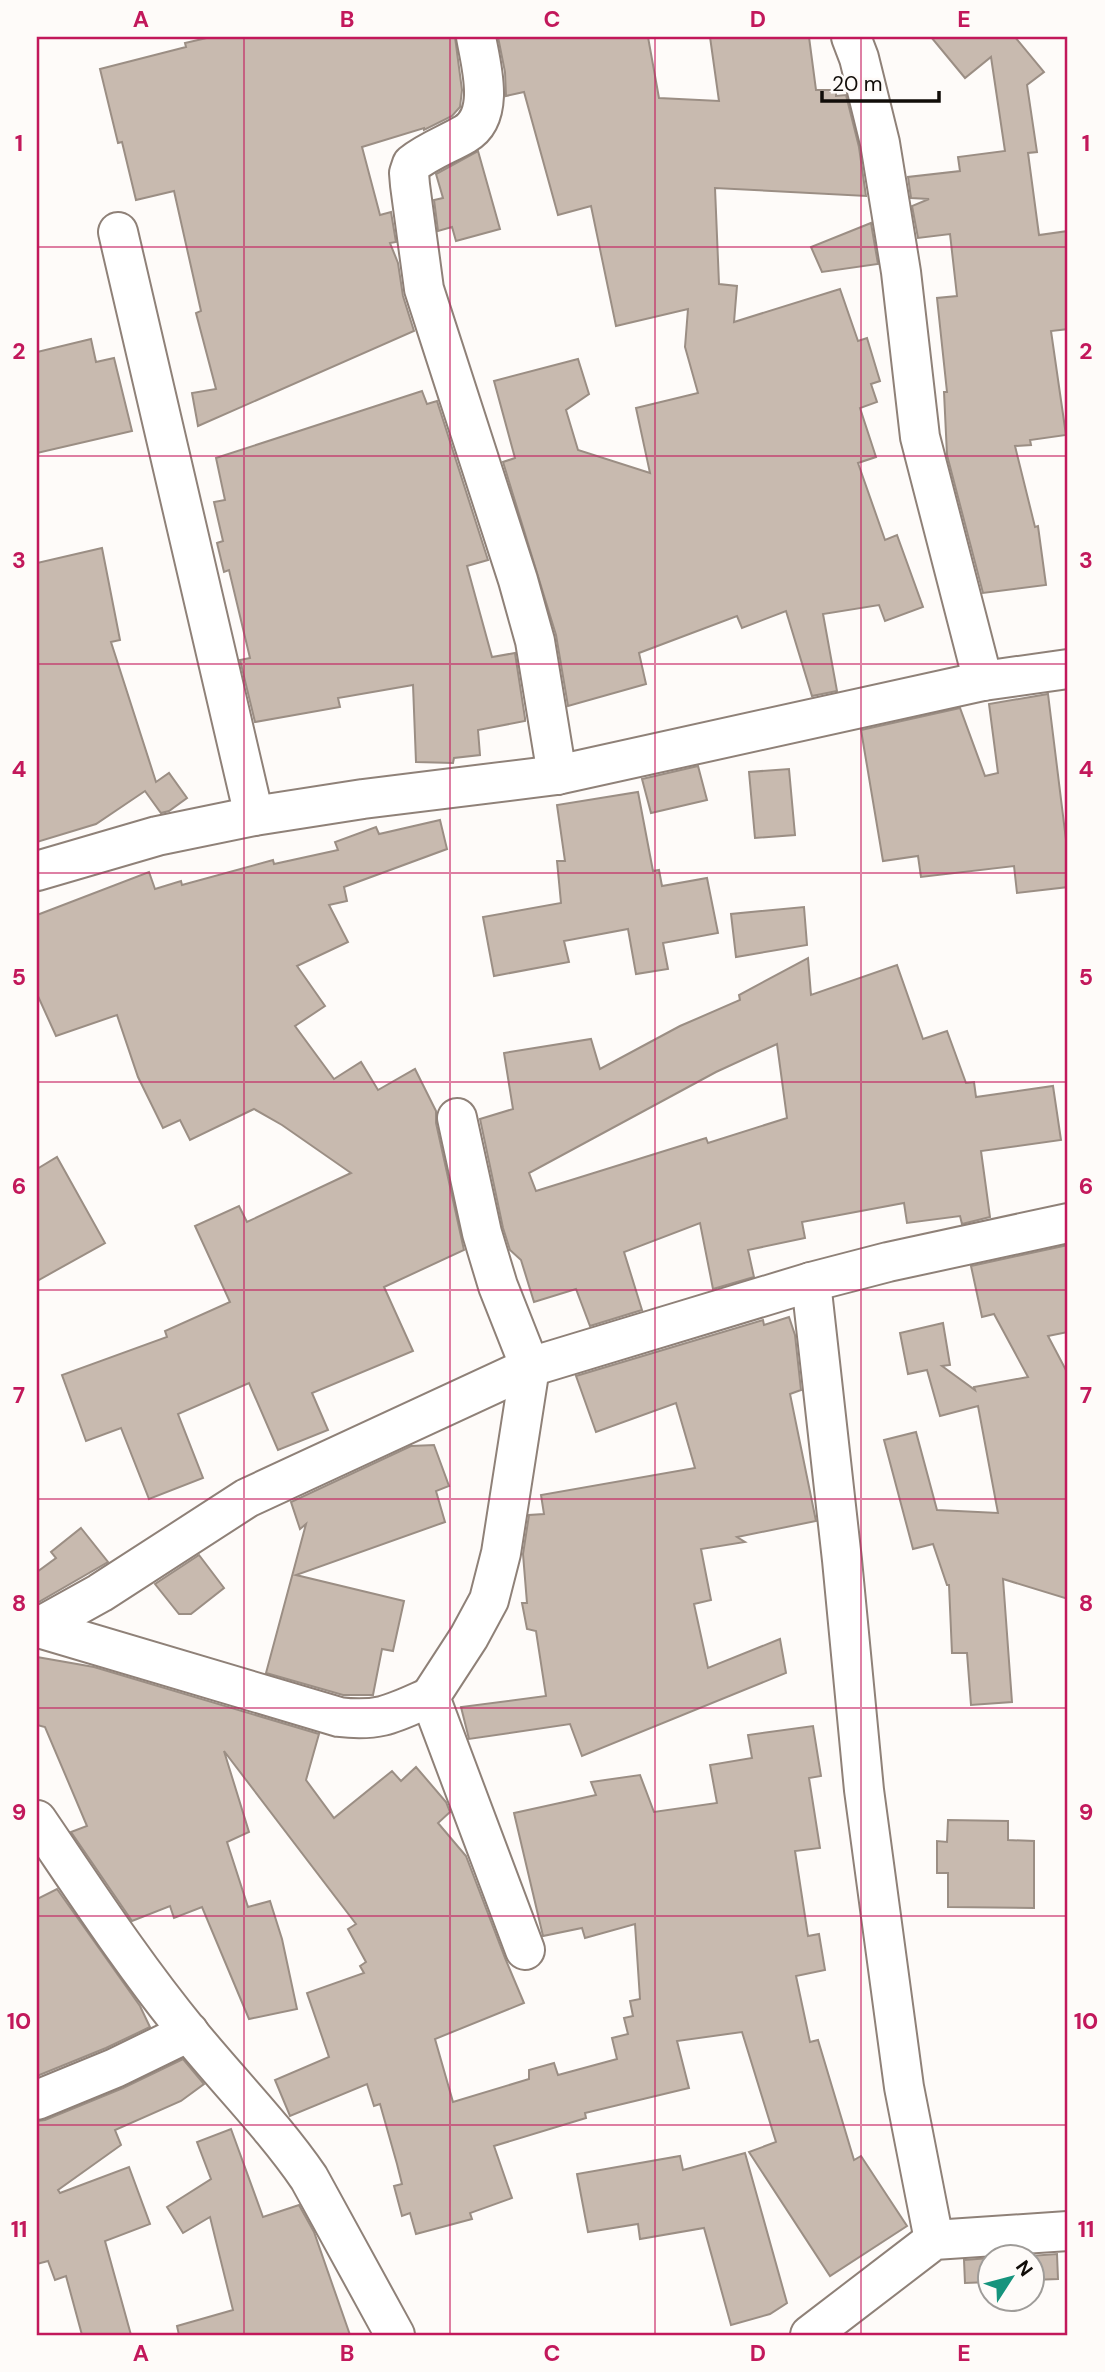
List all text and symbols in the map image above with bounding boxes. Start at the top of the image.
text: A [133,4,149,34]
text: B [340,4,354,34]
text: C [544,4,560,34]
text: D [750,4,766,34]
text: E [957,4,971,34]
scale bar [822,60,939,104]
text: 20 m [832,70,883,98]
text: 1 [15,128,23,158]
text: 1 [1082,128,1090,158]
text: 2 [12,336,26,366]
text: 2 [1079,336,1093,366]
text: 3 [12,545,26,575]
text: 3 [1079,545,1093,575]
text: 4 [12,754,27,784]
text: 4 [1079,754,1094,784]
text: 5 [12,962,26,992]
text: 5 [1079,962,1093,992]
text: 6 [12,1171,26,1201]
text: 6 [1079,1171,1093,1201]
text: 7 [13,1380,25,1410]
text: 7 [1080,1380,1092,1410]
text: 8 [12,1588,26,1618]
text: 8 [1079,1588,1093,1618]
text: 9 [12,1797,26,1827]
text: 9 [1079,1797,1093,1827]
text: 10 [7,2006,31,2036]
text: 10 [1074,2006,1098,2036]
text: 11 [11,2214,27,2244]
text: 11 [1078,2214,1094,2244]
north arrow [976,2242,1046,2312]
text: N [1010,2255,1039,2281]
text: A [133,2338,149,2368]
text: B [340,2338,354,2368]
text: C [544,2338,560,2368]
text: D [750,2338,766,2368]
text: E [957,2338,971,2368]

